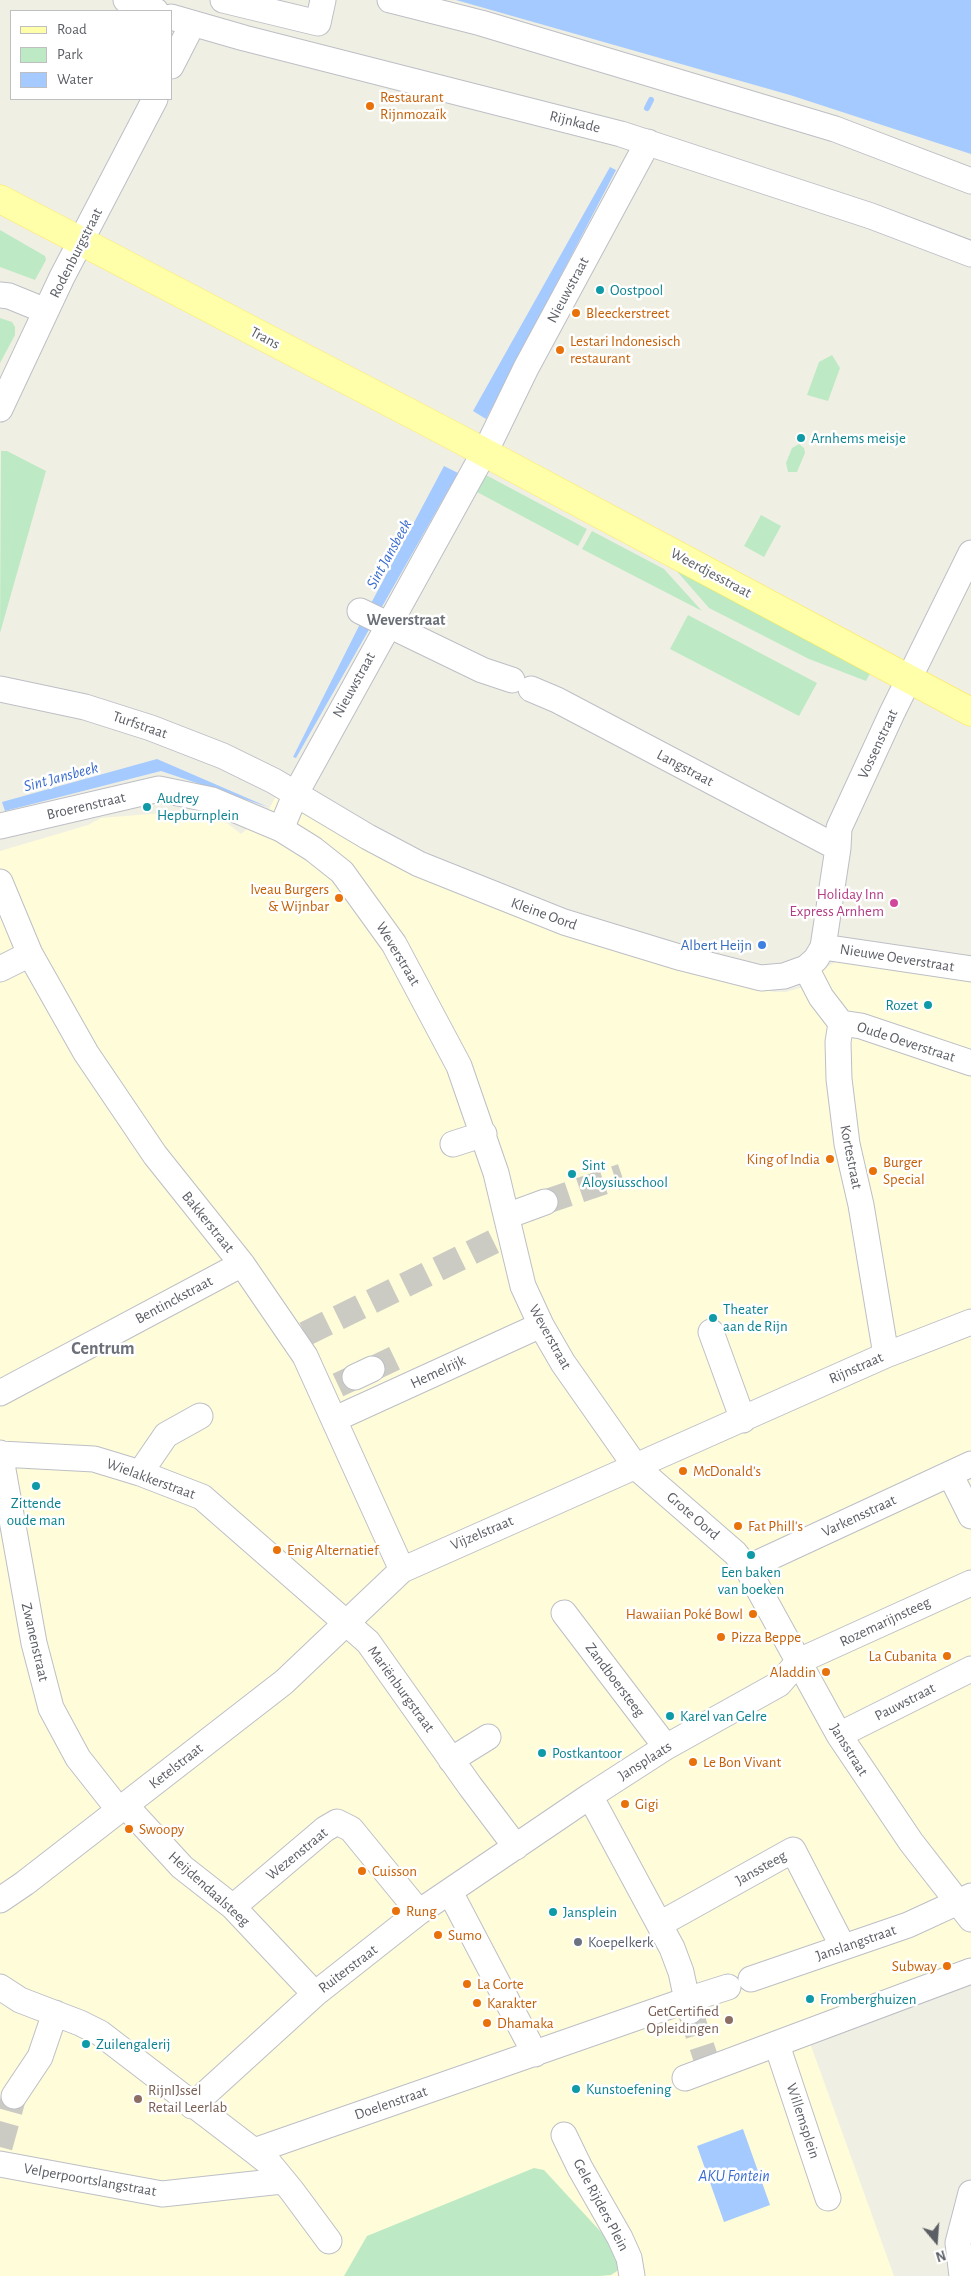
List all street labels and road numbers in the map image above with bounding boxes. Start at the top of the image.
street label: Rijnkade [548,107,602,137]
street label: Rodenburgstraat [46,205,106,301]
street label: Nieuwstraat [543,254,593,326]
street label: Trans [247,323,283,353]
street label: Weerdjesstraat [667,544,755,602]
street label: Nieuwstraat [329,649,379,721]
street label: Vossenstraat [854,706,902,782]
street label: Turfstraat [110,707,170,743]
street label: Langstraat [654,746,716,790]
street label: Broerenstraat [45,788,127,824]
street label: Kleine Oord [509,894,579,934]
street label: Weverstraat [372,919,424,989]
street label: Nieuwe Oeverstraat [839,940,955,976]
street label: Oude Oeverstraat [855,1018,957,1066]
street label: Kortestraat [836,1123,866,1191]
street label: Bakkerstraat [178,1188,238,1256]
street label: Bentinckstraat [132,1272,216,1328]
street label: Weverstraat [525,1301,575,1373]
street label: Rijnstraat [826,1348,886,1388]
street label: Hemelrijk [408,1351,468,1393]
street label: Wielakkerstraat [104,1455,198,1503]
street label: Grote Oord [663,1488,723,1544]
street label: Varkensstraat [819,1491,899,1541]
street label: Vijzelstraat [448,1512,516,1554]
street label: Rozemarijnsteeg [837,1593,933,1651]
street label: Zwanenstraat [17,1601,53,1683]
street label: Zandboersteeg [581,1639,649,1721]
street label: Mariënburgstraat [364,1642,438,1736]
street label: Pauwstraat [872,1679,938,1725]
street label: Jansstraat [826,1721,872,1779]
street label: Jansplaats [615,1737,675,1785]
street label: Ketelstraat [145,1739,207,1793]
street label: Wezenstraat [263,1824,331,1884]
street label: Janssteeg [732,1847,790,1889]
street label: Heijdendaalsteeg [165,1848,253,1930]
street label: Janslangstraat [814,1921,898,1965]
street label: Ruiterstraat [315,1941,381,1997]
street label: Willemsplein [782,2081,824,2161]
street label: Doelenstraat [352,2082,430,2124]
street label: Gele Rijders Plein [569,2156,633,2254]
street label: Velperpoortslangstraat [22,2159,158,2201]

